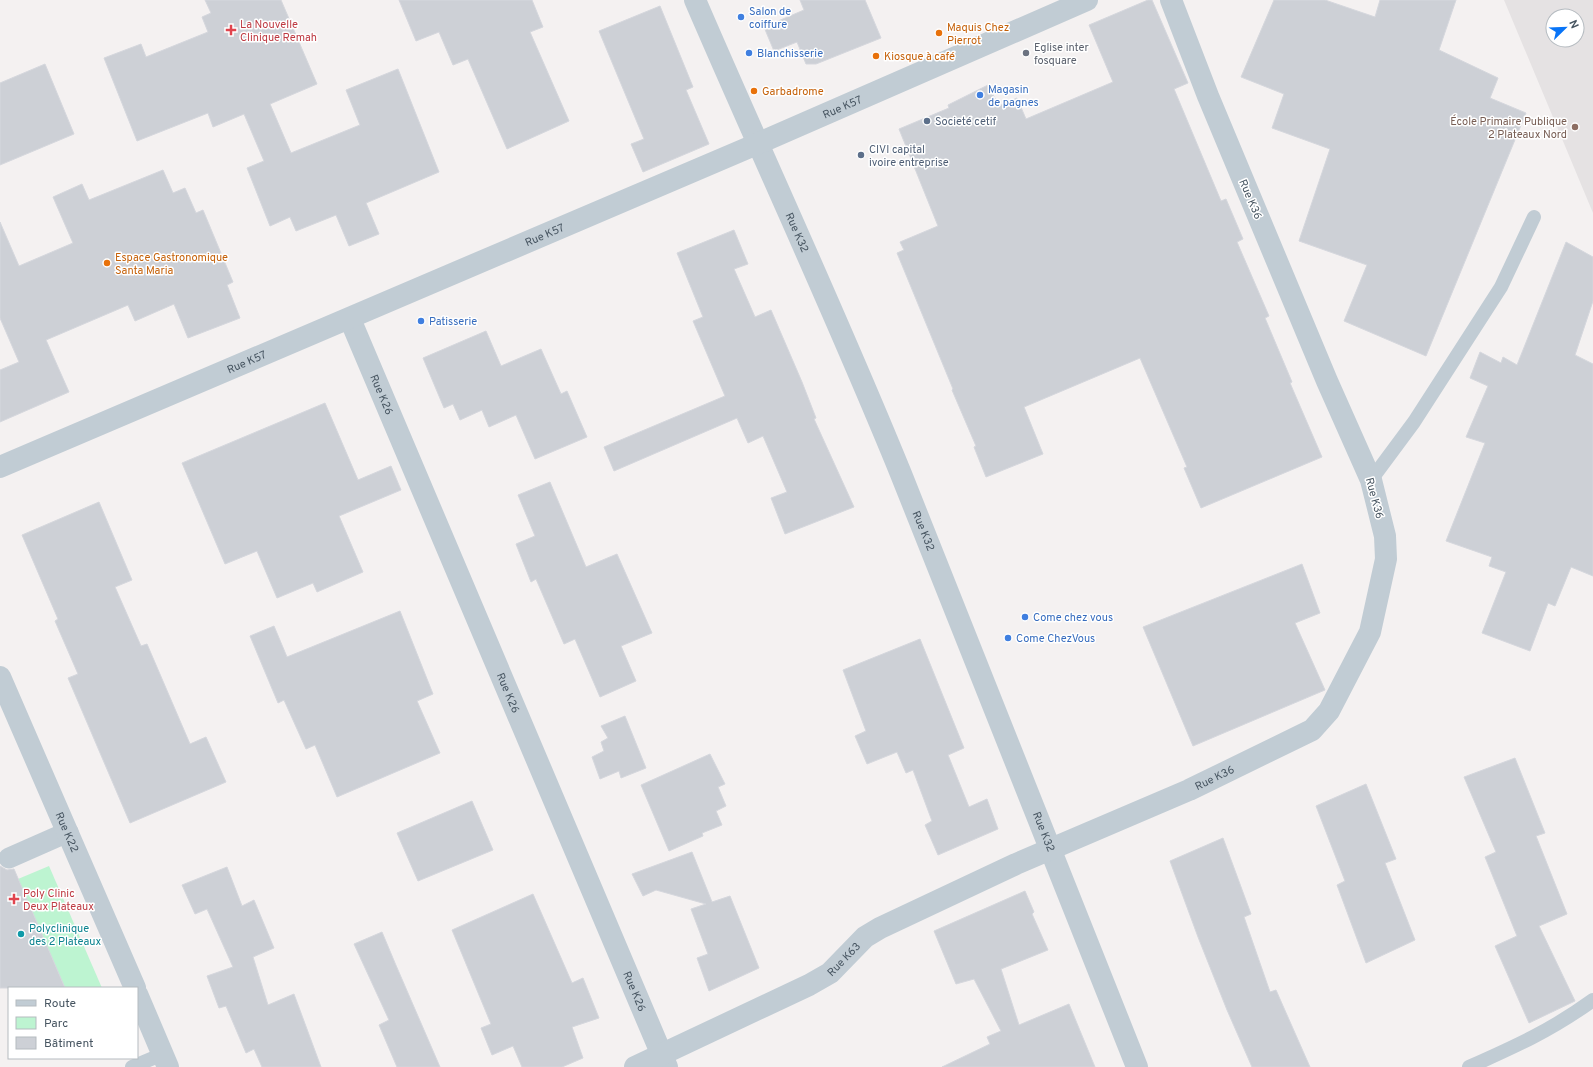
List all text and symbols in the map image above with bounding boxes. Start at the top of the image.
place label: Salon de coiffure [749,5,791,32]
north arrow [1545,8,1585,48]
marker: Salon de coiffure [736,12,746,22]
place label: La Nouvelle Clinique Remah [240,18,317,45]
text: N [1565,18,1581,31]
place label: Maquis Chez Pierrot [947,21,1009,48]
marker: La Nouvelle Clinique Remah [225,24,237,36]
marker: Maquis Chez Pierrot [934,28,944,38]
place label: Eglise inter fosquare [1034,41,1090,68]
place label: Blanchisserie [757,47,823,61]
marker: Blanchisserie [744,48,754,58]
marker: Eglise inter fosquare [1021,48,1031,58]
place label: Kiosque à café [884,50,955,64]
marker: Kiosque à café [871,51,881,61]
place label: Magasin de pagnes [988,83,1039,110]
place label: Garbadrome [762,85,824,99]
marker: Garbadrome [749,86,759,96]
marker: Magasin de pagnes [975,90,985,100]
street label: Rue K57 [821,93,865,122]
place label: École Primaire Publique 2 Plateaux Nord [1450,114,1567,142]
place label: Societé cetif [935,115,996,129]
marker: Societé cetif [922,116,932,126]
marker: École Primaire Publique 2 Plateaux Nord [1570,122,1580,132]
place label: CIVI capital ivoire entreprise [869,143,949,170]
marker: CIVI capital ivoire entreprise [856,150,866,160]
street label: Rue K36 [1235,177,1265,222]
street label: Rue K32 [782,211,811,255]
street label: Rue K57 [523,221,567,250]
place label: Espace Gastronomique Santa Maria [115,251,228,278]
marker: Espace Gastronomique Santa Maria [102,258,112,268]
place label: Patisserie [429,315,477,329]
marker: Patisserie [416,316,426,326]
street label: Rue K57 [225,348,269,377]
street label: Rue K26 [366,373,396,417]
street label: Rue K36 [1362,476,1386,520]
street label: Rue K32 [909,509,937,553]
place label: Come chez vous [1033,611,1113,625]
marker: Come chez vous [1020,612,1030,622]
place label: Come ChezVous [1016,632,1095,646]
marker: Come ChezVous [1003,633,1013,643]
street label: Rue K26 [493,671,522,715]
street label: Rue K36 [1193,763,1237,794]
street label: Rue K22 [51,810,81,855]
street label: Rue K32 [1029,810,1057,854]
place label: Poly Clinic Deux Plateaux [23,887,94,914]
marker: Poly Clinic Deux Plateaux [8,893,20,905]
place label: Polyclinique des 2 Plateaux [29,922,101,949]
marker: Polyclinique des 2 Plateaux [16,929,26,939]
street label: Rue K63 [825,940,864,980]
street label: Rue K26 [619,969,649,1014]
legend [8,987,138,1059]
text: Route [44,996,76,1012]
text: Parc [44,1016,68,1032]
text: Bâtiment [44,1036,94,1052]

